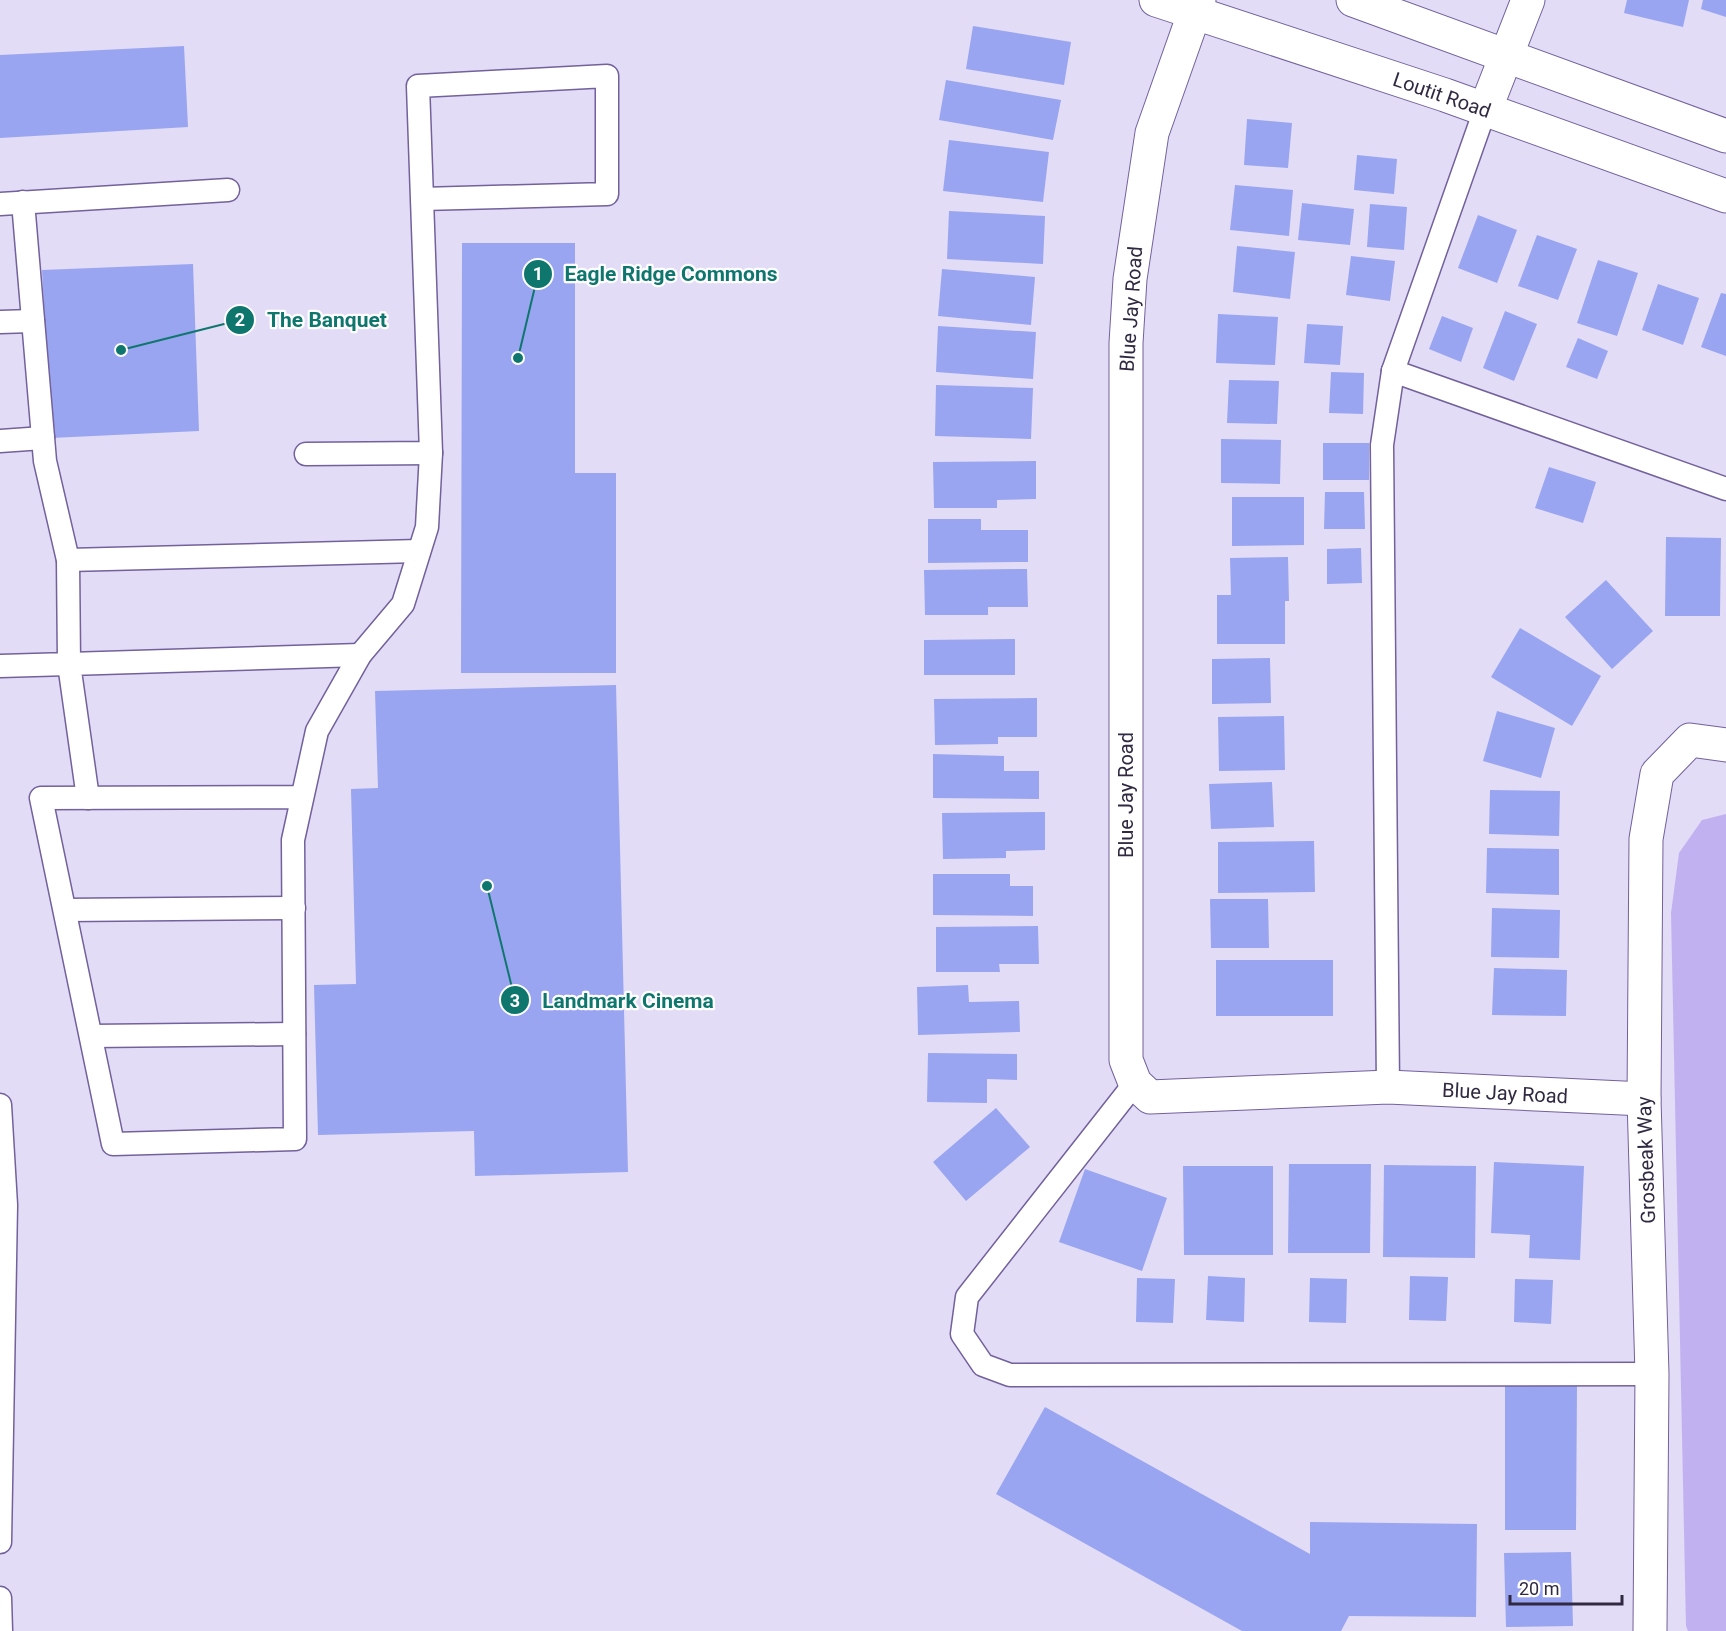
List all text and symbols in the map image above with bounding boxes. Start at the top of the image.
street label: Loutit Road [1390,67,1494,123]
street label: Blue Jay Road [1115,245,1147,373]
callout: Eagle Ridge Commons [523,254,789,293]
text: Eagle Ridge Commons [565,262,778,286]
text: 1 [533,263,543,284]
callout: The Banquet [225,300,399,339]
text: The Banquet [267,308,387,332]
text: 2 [235,309,245,330]
street label: Blue Jay Road [1114,732,1138,858]
callout: Landmark Cinema [500,981,726,1020]
text: Landmark Cinema [542,989,714,1013]
text: 3 [510,990,520,1011]
street label: Blue Jay Road [1441,1078,1569,1108]
street label: Grosbeak Way [1632,1095,1660,1224]
scale bar [1510,1568,1622,1606]
text: 20 m [1519,1578,1559,1599]

